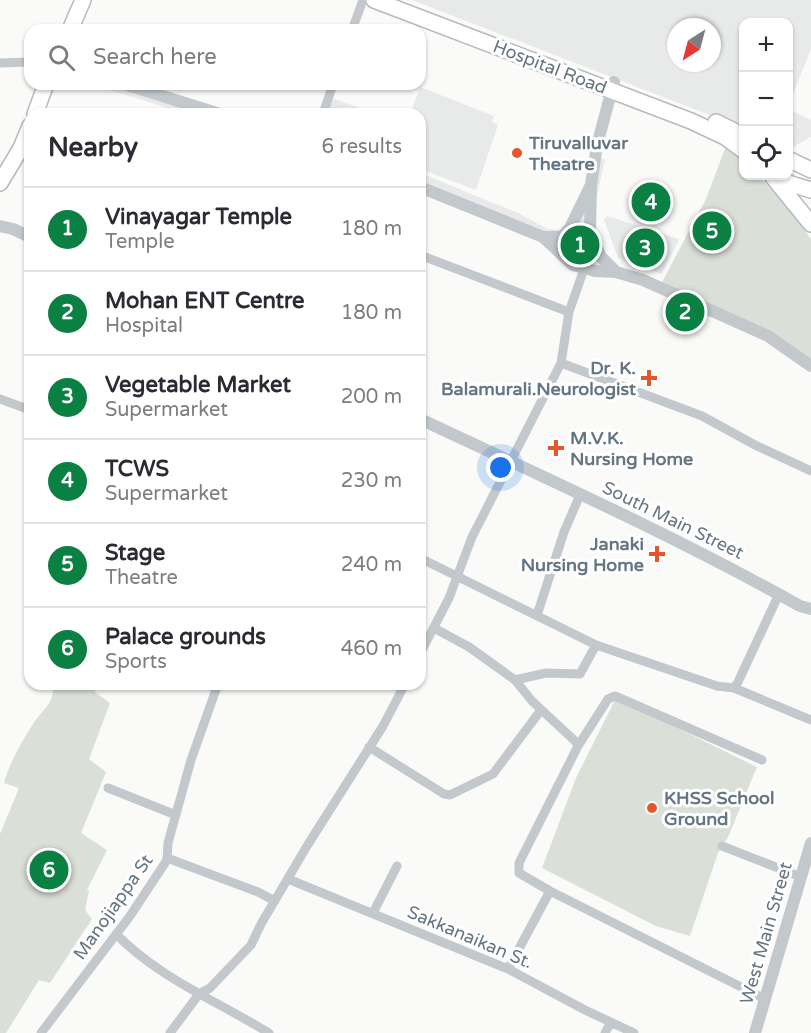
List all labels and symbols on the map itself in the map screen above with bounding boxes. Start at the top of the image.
north arrow [667,18,721,72]
street label: Hospital Road [490,35,610,99]
place label: Tiruvalluvar Theatre [528,132,629,175]
marker: Tiruvalluvar Theatre [510,146,524,160]
pin: 4 [632,180,670,224]
pin: 5 [692,208,732,254]
pin: 1 [560,222,600,268]
pin: 3 [626,226,664,270]
pin: 2 [666,290,704,334]
place label: Dr. K. Balamurali.Neurologist [441,357,636,400]
marker: Dr. K. Balamurali.Neurologist [640,369,658,387]
place label: M.V.K. Nursing Home [570,427,693,470]
marker: M.V.K. Nursing Home [547,439,565,457]
your location [486,453,515,482]
street label: South Main Street [599,476,747,564]
place label: Janaki Nursing Home [521,533,644,576]
marker: Janaki Nursing Home [648,545,666,563]
place label: KHSS School Ground [664,787,775,830]
marker: KHSS School Ground [645,801,659,815]
pin: 6 [29,848,68,892]
street label: Manojiappa St [69,850,158,964]
street label: West Main Street [735,859,797,1007]
street label: Sakkanaikan St. [404,901,536,973]

